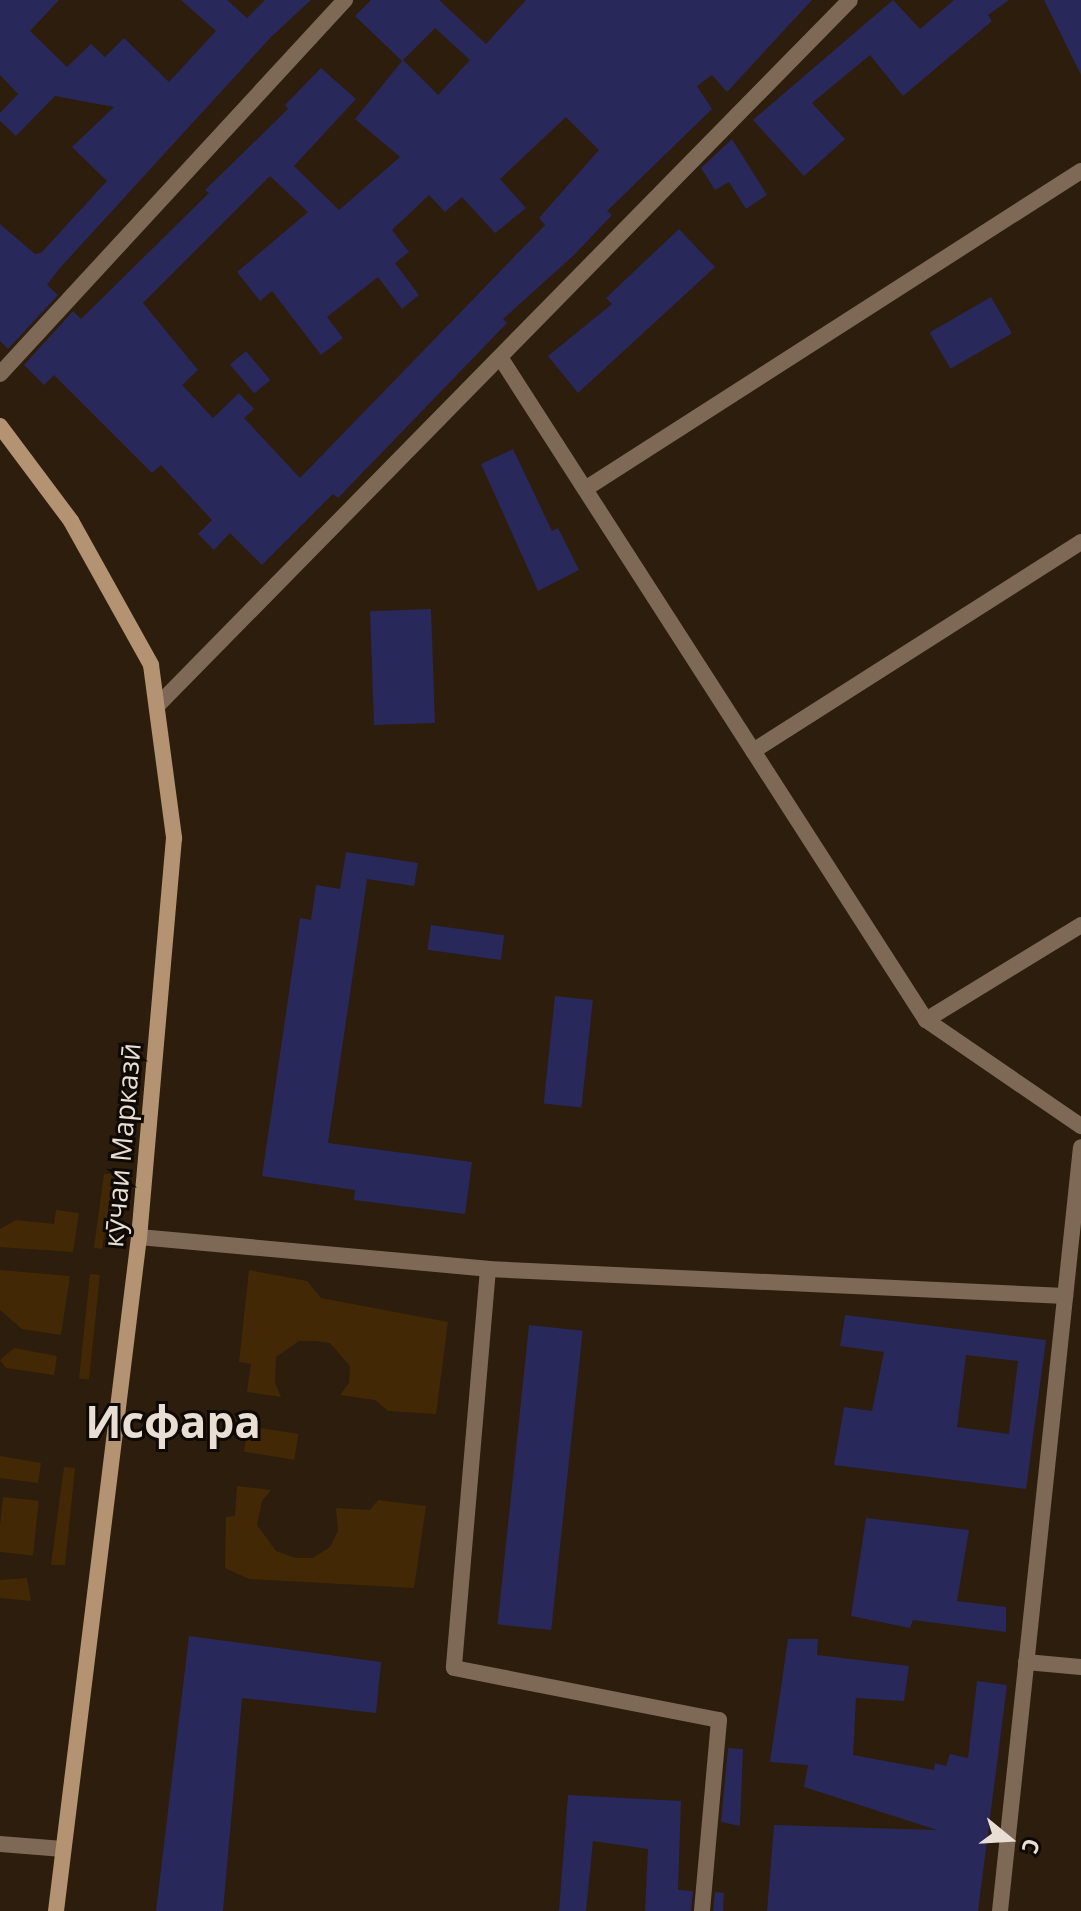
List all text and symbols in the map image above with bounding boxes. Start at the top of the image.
street label: кӯчаи Марказӣ [95,1041,147,1249]
district label: Исфара [85,1395,261,1447]
north arrow [969,1799,1049,1879]
text: С [1015,1835,1048,1858]

